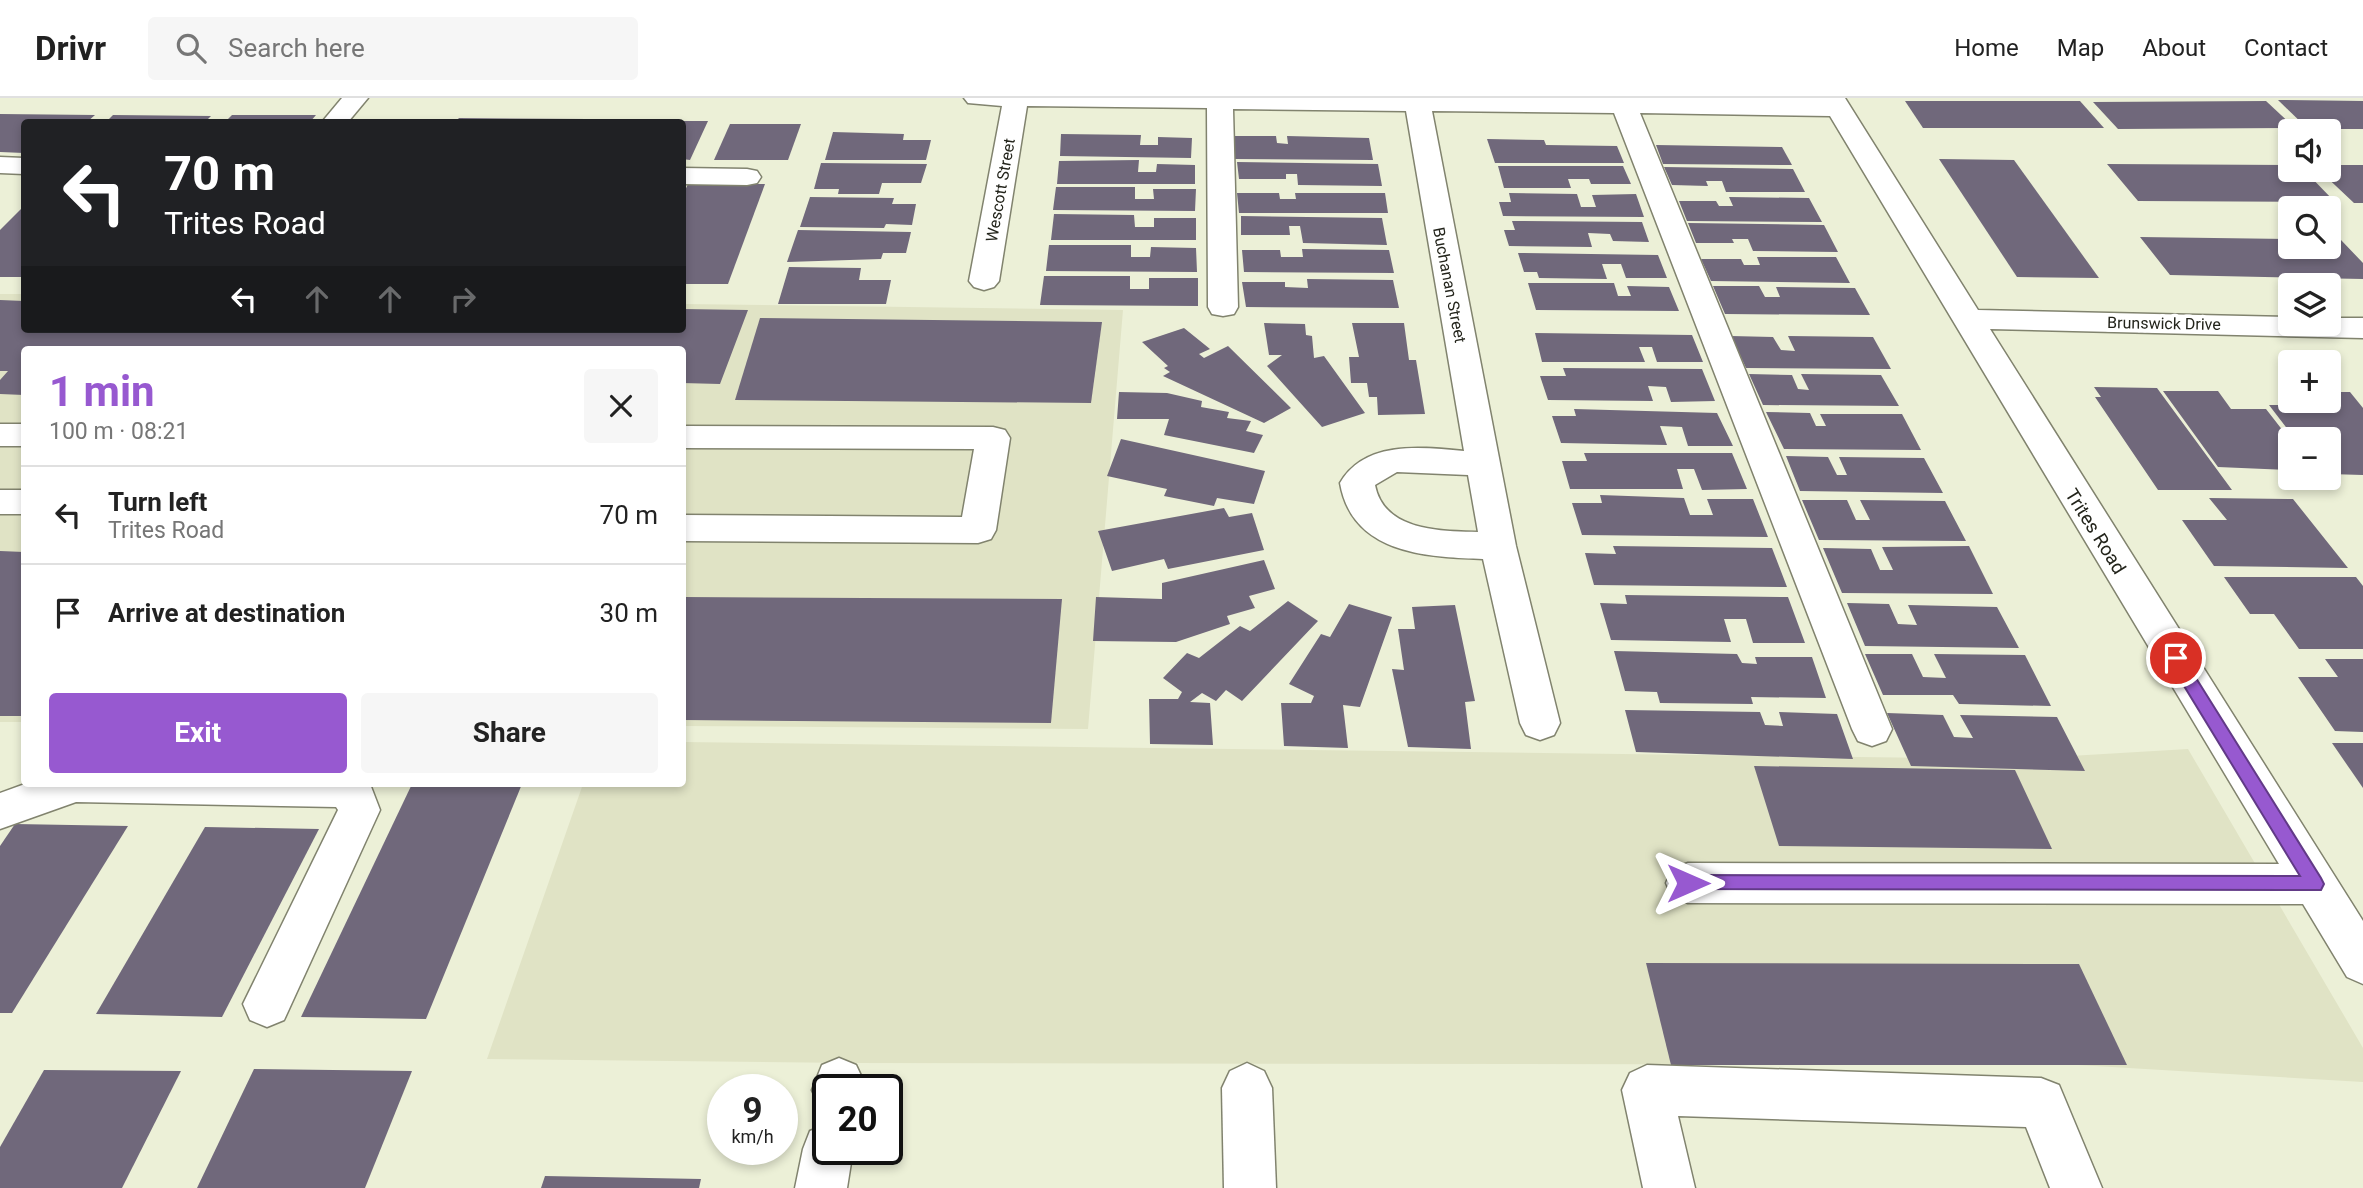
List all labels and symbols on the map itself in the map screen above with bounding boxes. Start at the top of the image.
street label: Wescott Street [982,137,1019,243]
street label: Buchanan Street [1429,226,1470,344]
street label: Brunswick Drive [2107,313,2221,334]
street label: Trites Road [2060,484,2131,578]
pin [2146,628,2206,688]
position arrow [1651,846,1725,920]
speed limit sign: 20 [812,1074,903,1165]

